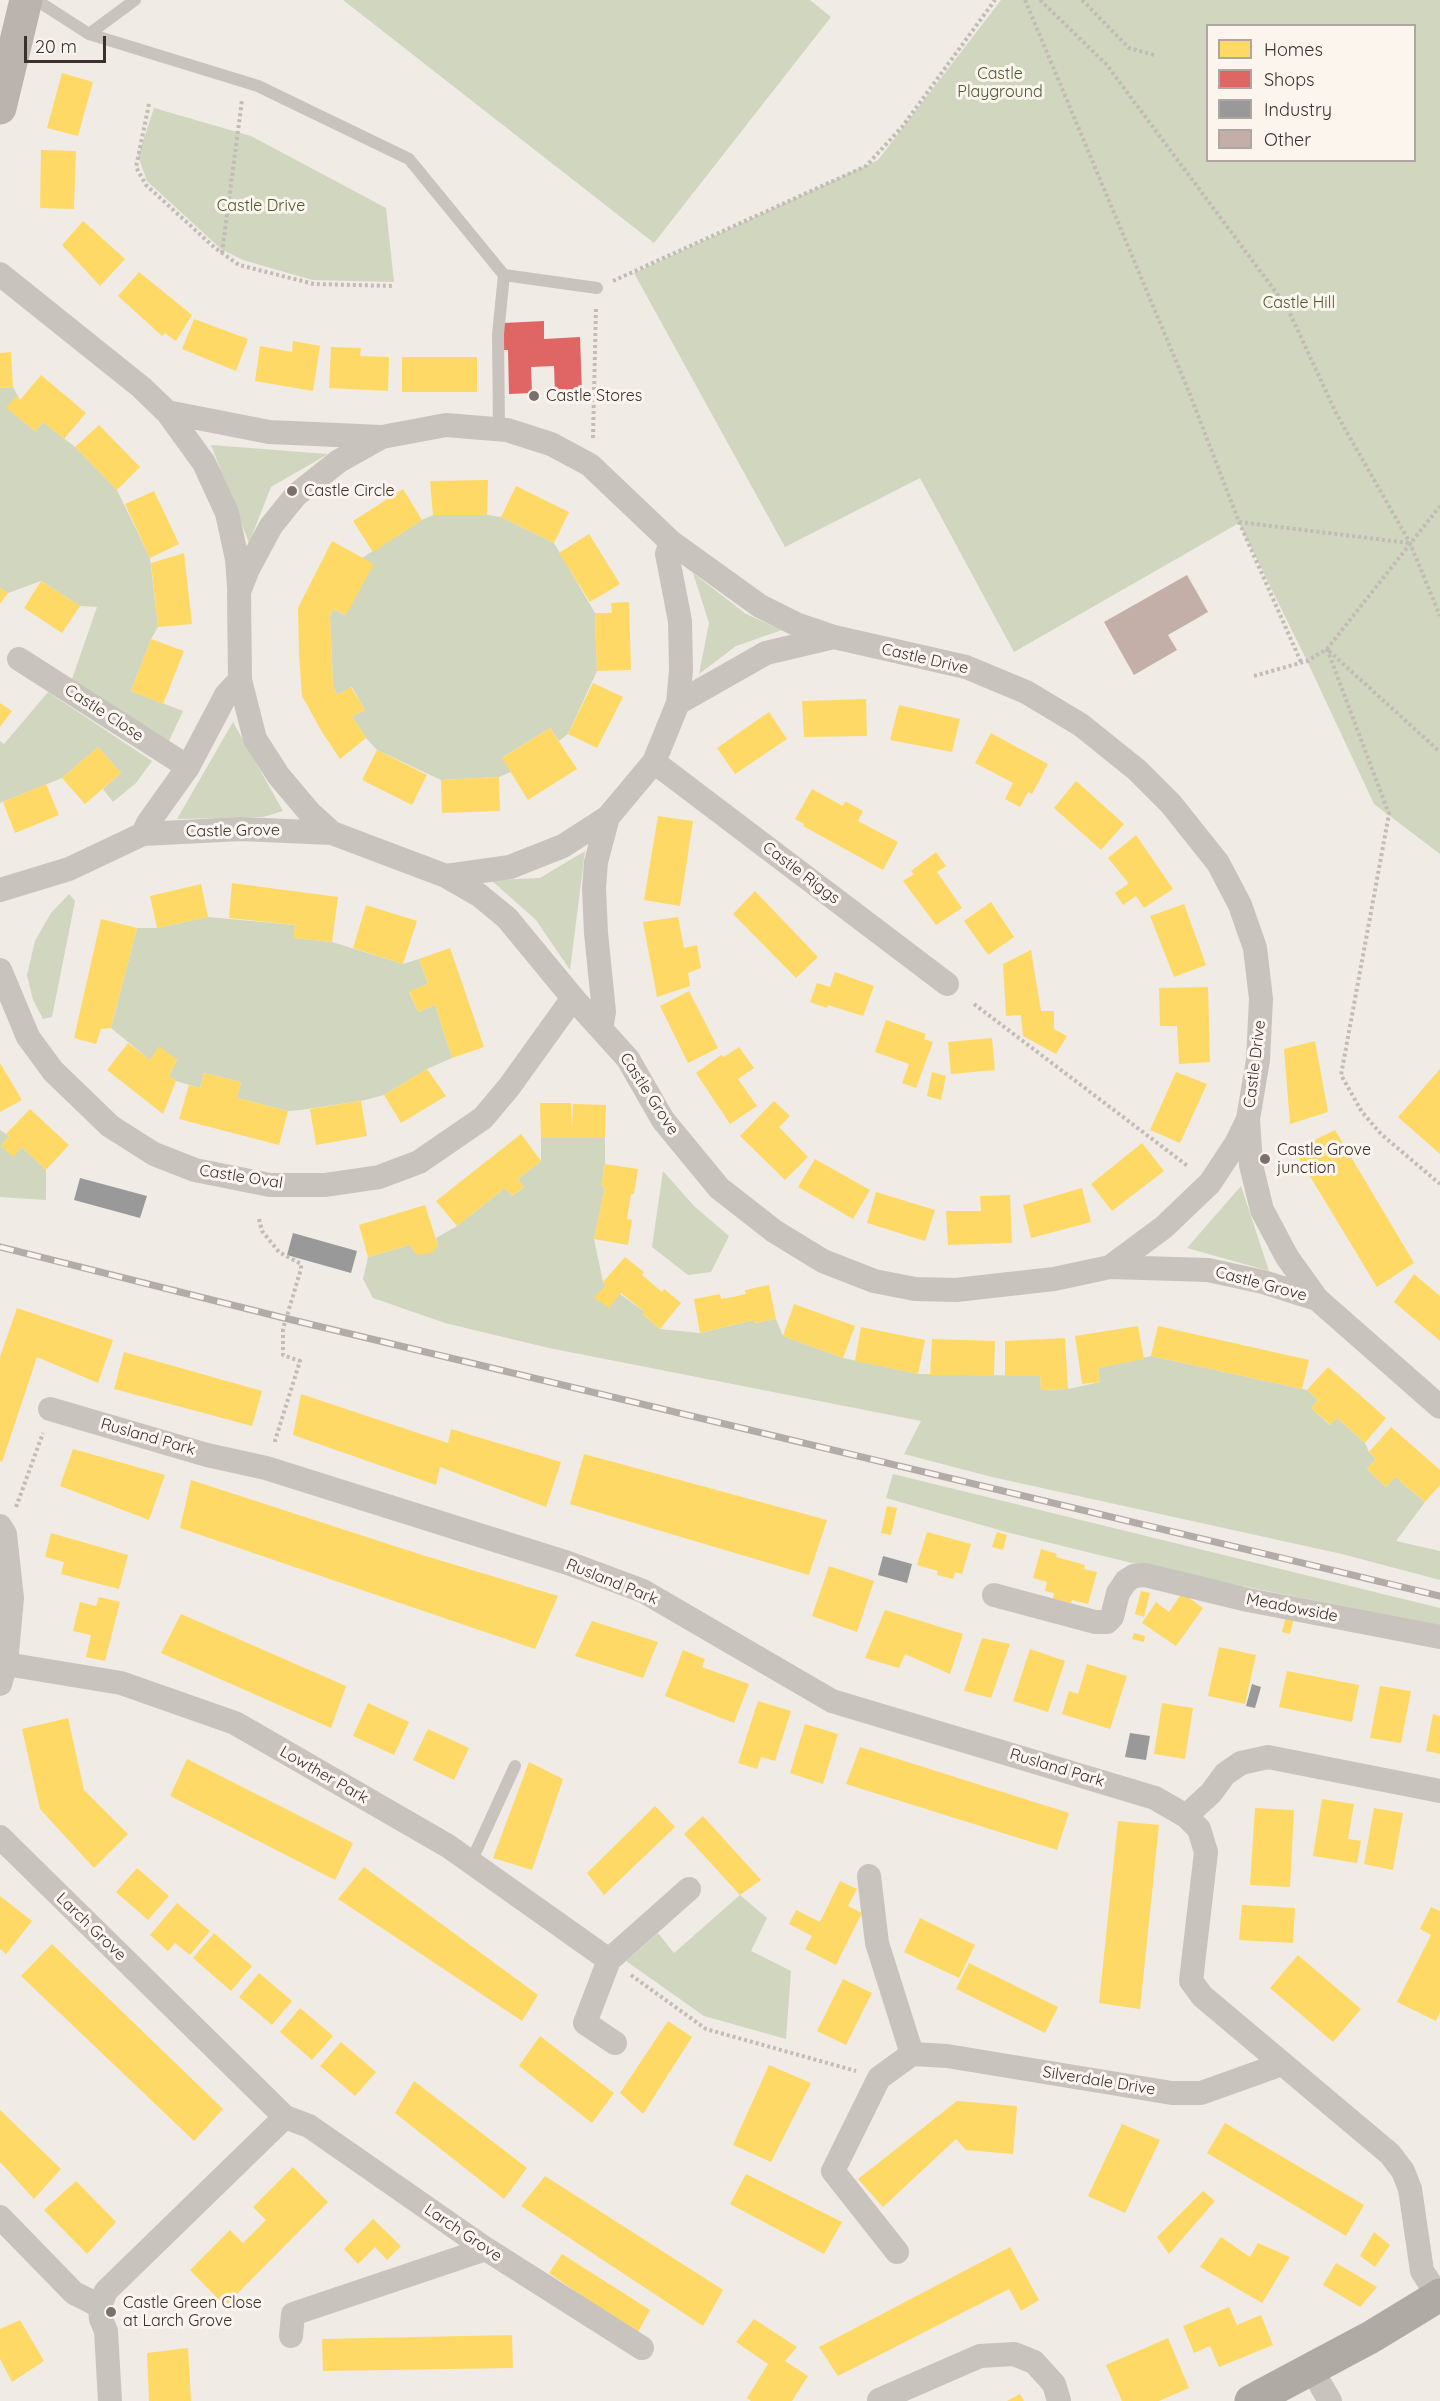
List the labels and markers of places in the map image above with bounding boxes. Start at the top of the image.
place label: Castle Stores [546,386,642,406]
marker: Castle Stores [527,389,541,403]
place label: Castle Circle [304,481,395,501]
marker: Castle Circle [285,484,299,498]
place label: Castle Grove junction [1277,1140,1371,1178]
marker: Castle Grove junction [1258,1152,1272,1166]
place label: Castle Green Close at Larch Grove [123,2293,262,2331]
marker: Castle Green Close at Larch Grove [104,2305,118,2319]

